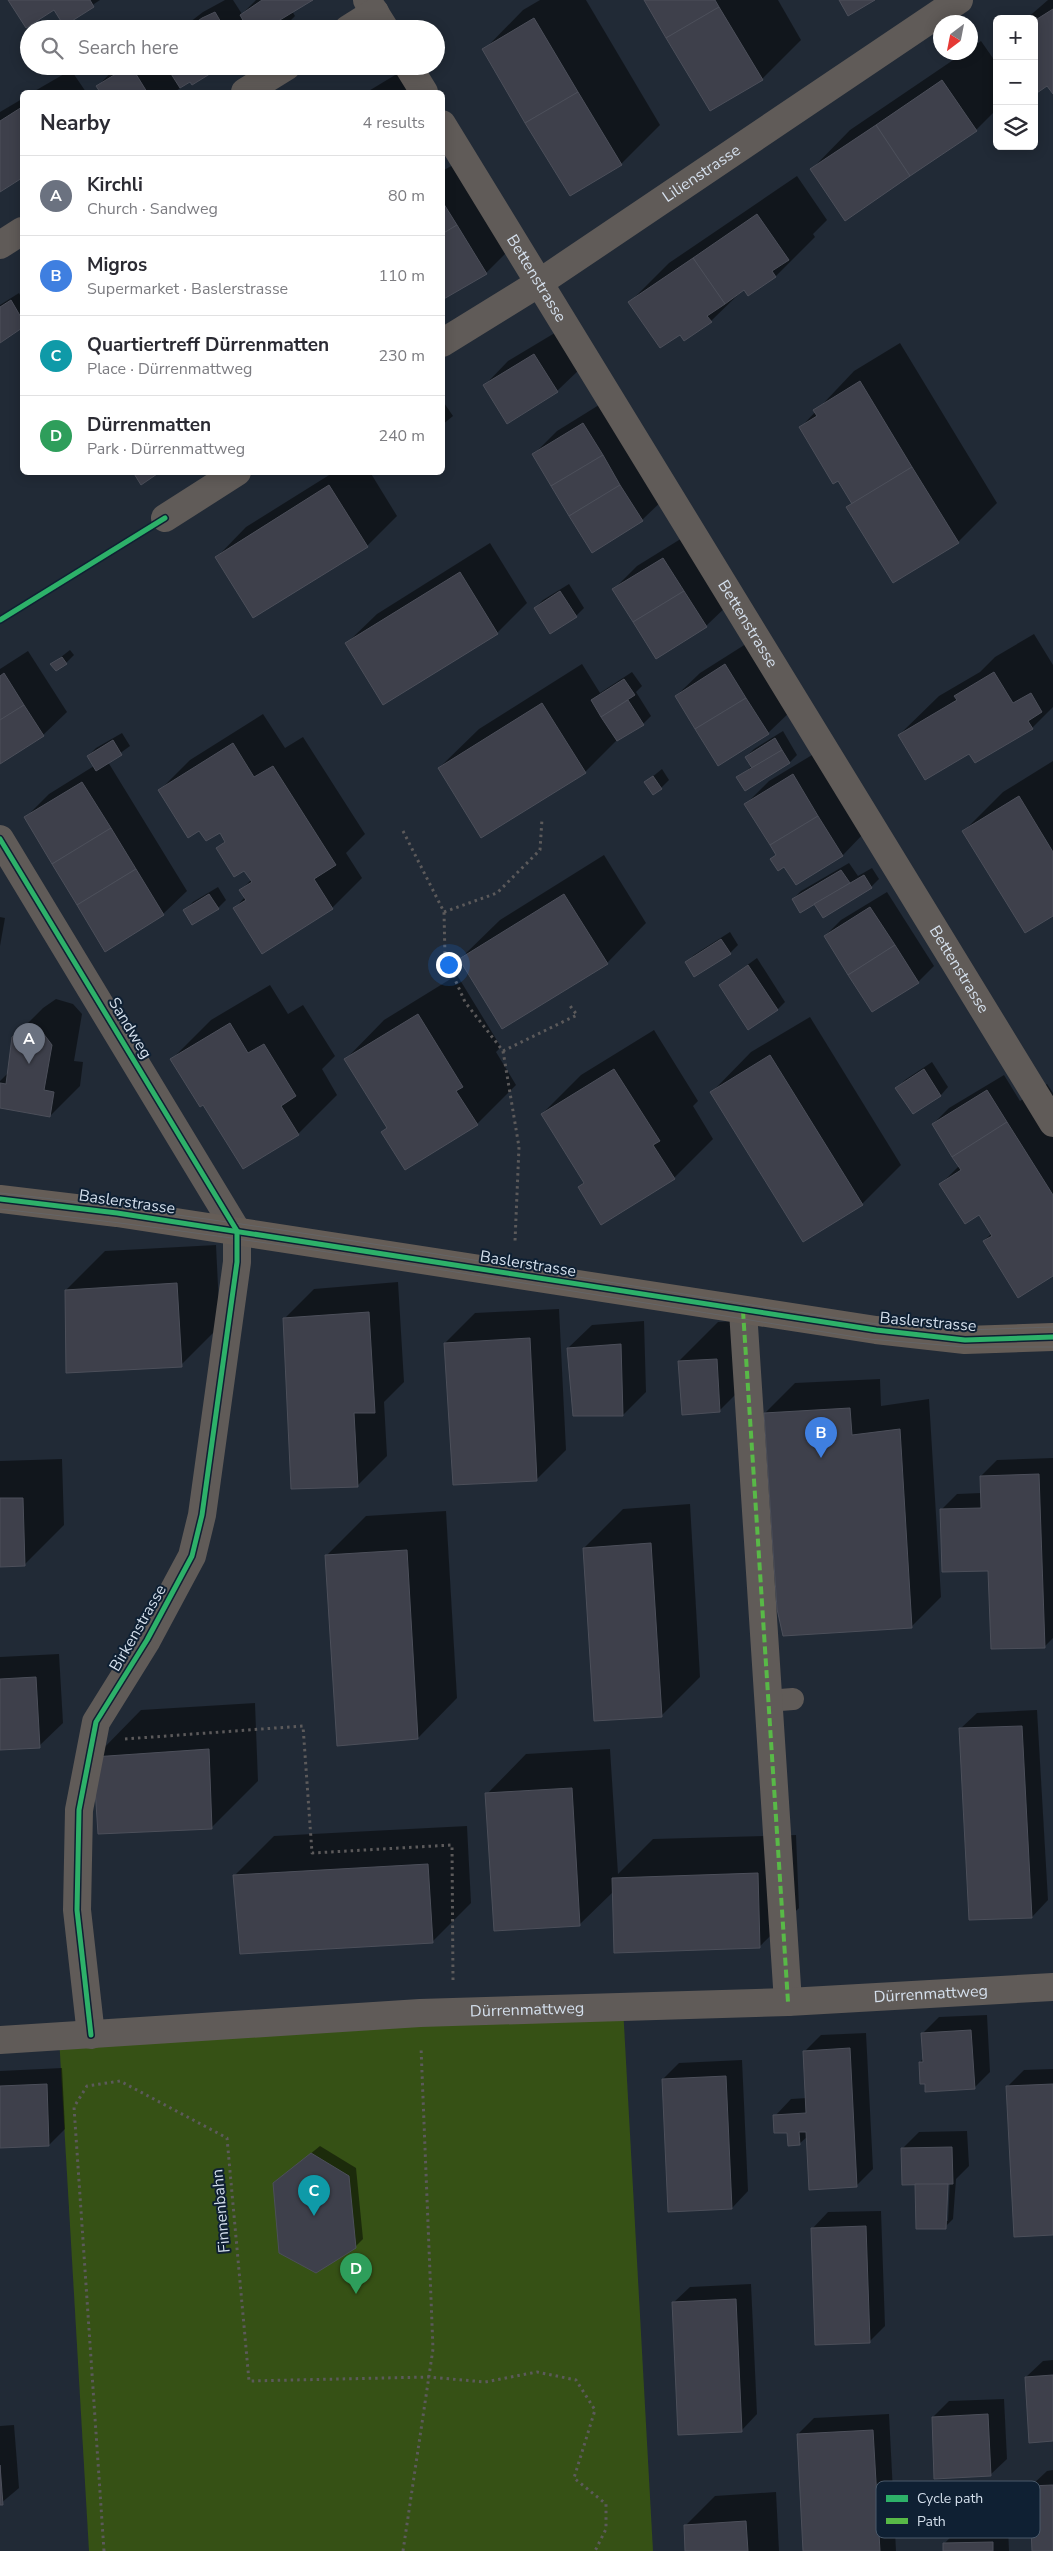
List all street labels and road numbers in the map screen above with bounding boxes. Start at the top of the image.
street label: Lilienstrasse [658,139,745,208]
street label: Bettenstrasse [501,230,572,326]
street label: Bettenstrasse [712,576,783,672]
street label: Bettenstrasse [924,921,994,1017]
street label: Sandweg [103,993,157,1063]
street label: Baslerstrasse [77,1184,177,1220]
street label: Baslerstrasse [478,1246,578,1282]
street label: Baslerstrasse [879,1307,977,1337]
street label: Birkenstrasse [104,1581,172,1675]
street label: Dürrenmattweg [873,1980,988,2008]
street label: Dürrenmattweg [470,1997,585,2023]
street label: Finnenbahn [206,2168,236,2254]

